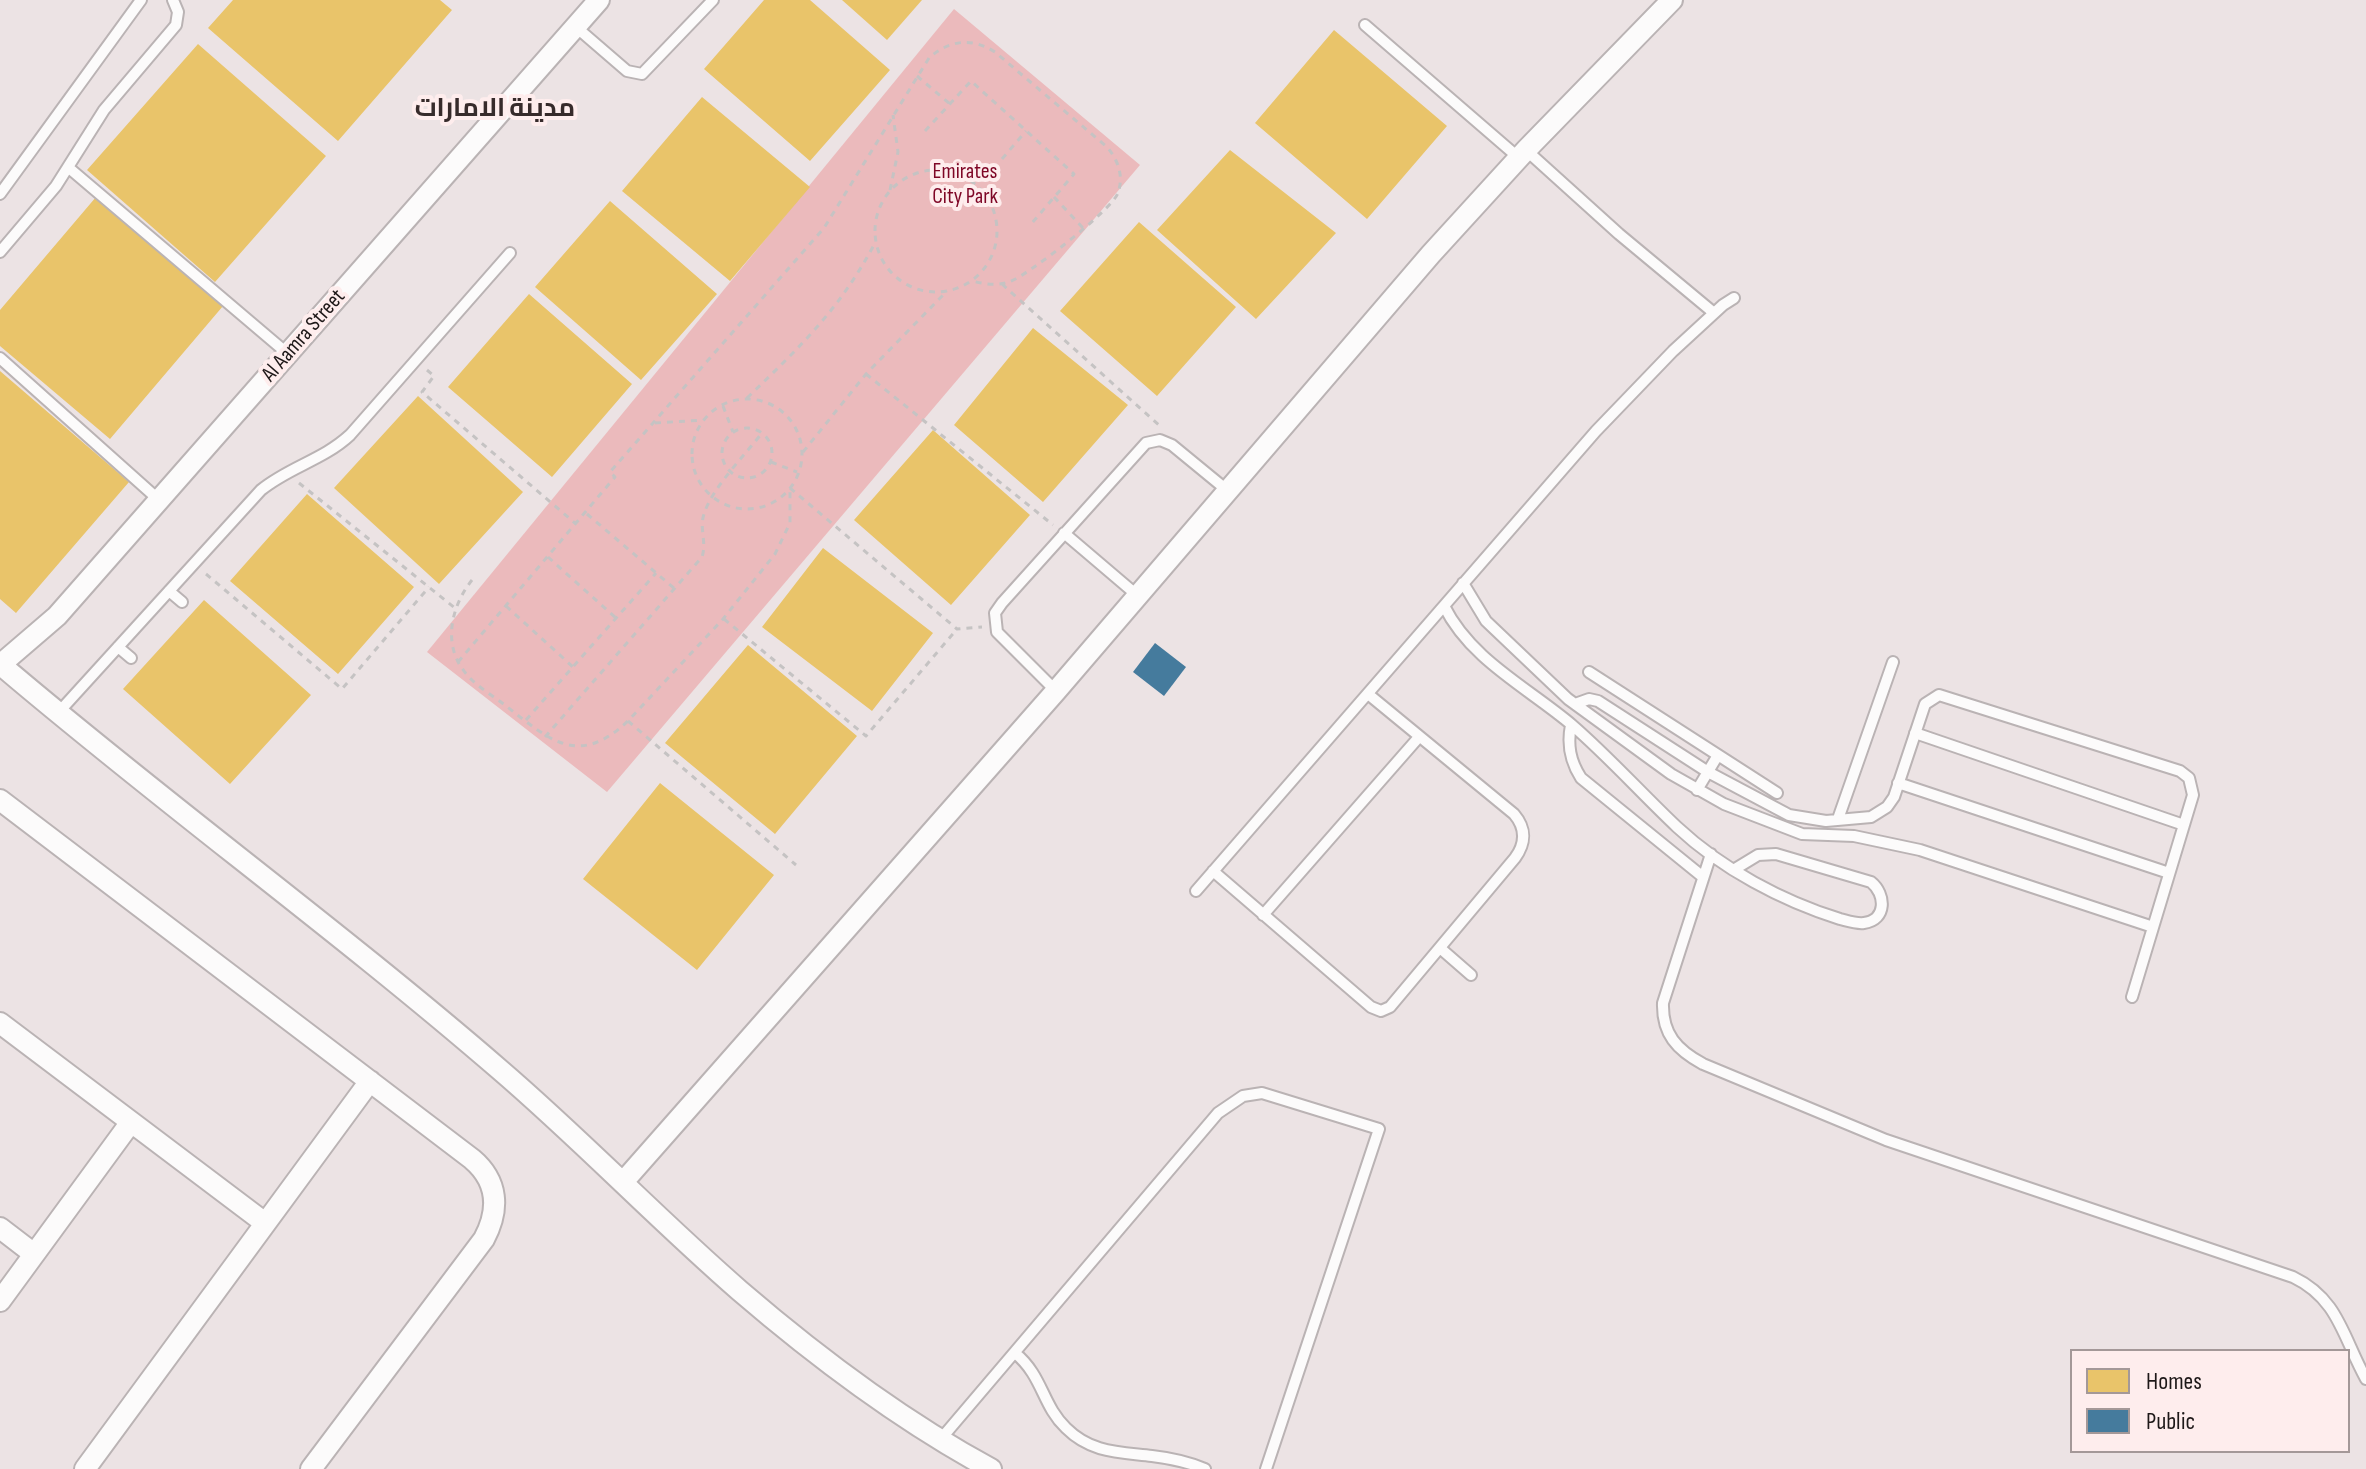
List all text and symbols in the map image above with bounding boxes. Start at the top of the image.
district label: مدينة الامارات [415,93,575,125]
park label: Emirates City Park [932,159,998,210]
street label: Al Aamra Street [257,284,351,388]
legend [2070,1349,2350,1453]
text: Homes [2146,1367,2202,1396]
text: Public [2146,1407,2195,1436]

